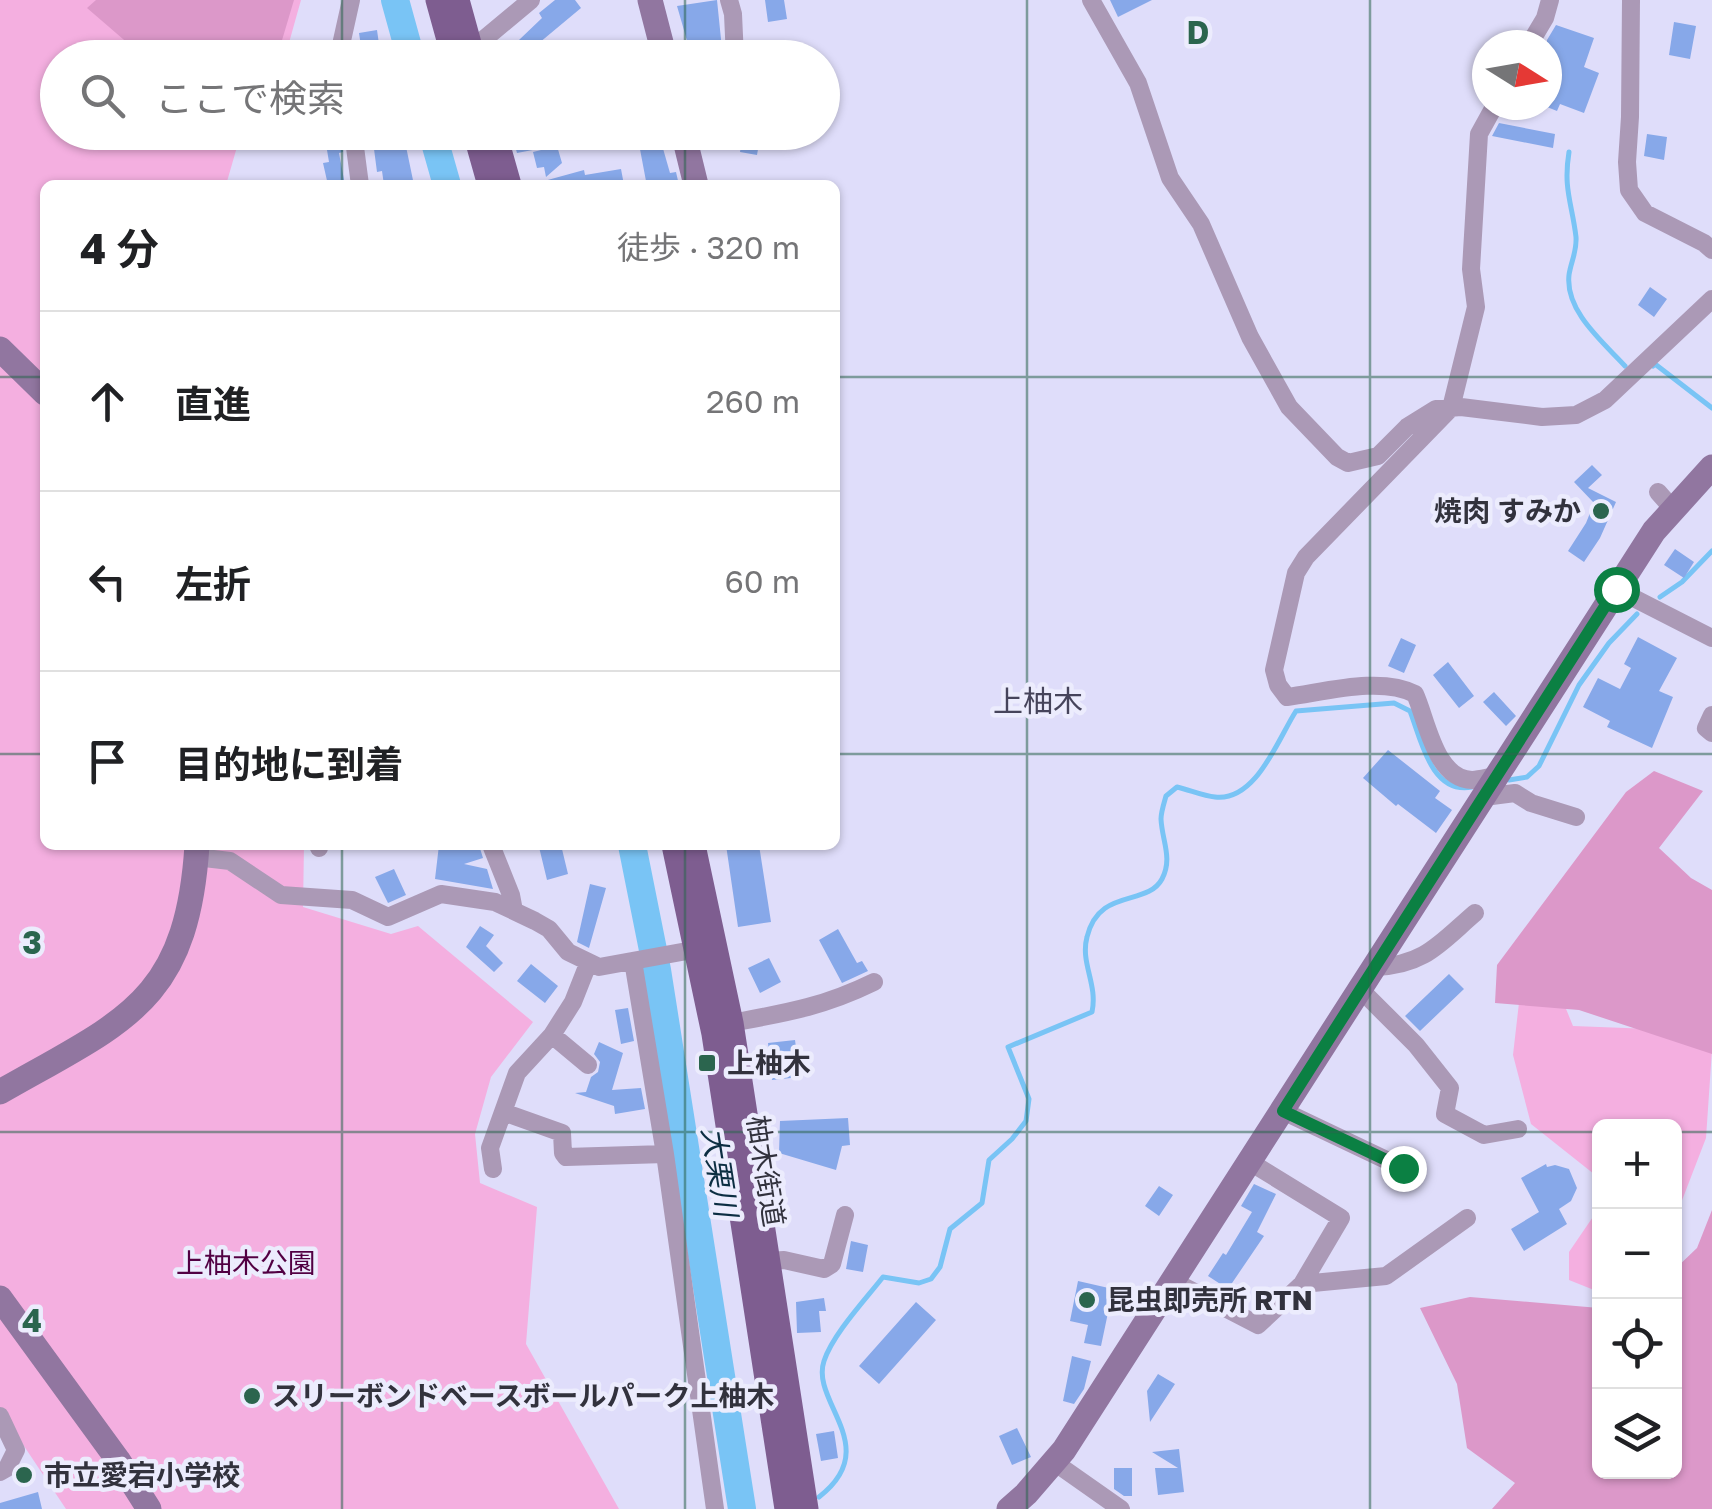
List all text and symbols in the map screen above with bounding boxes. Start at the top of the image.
text: D [1187,13,1209,51]
north arrow [1472,30,1562,120]
search box [40,40,840,150]
icon: search [75,68,130,123]
text: ここで検索 [155,75,345,120]
text: 4 分 [80,223,159,273]
text: 徒歩 · 320 m [617,228,800,266]
icon: ahead [80,374,135,429]
text: 直進 [175,381,251,426]
text: 260 m [706,382,800,420]
place label: 焼肉 すみか [1434,494,1581,527]
marker: 焼肉 すみか [1590,500,1612,522]
icon: left [80,554,135,609]
text: 左折 [175,561,251,606]
text: 60 m [724,562,800,600]
route start [1594,567,1640,613]
district label: 上柚木 [993,683,1083,719]
icon: arrive [80,734,135,789]
text: 目的地に到着 [175,741,403,786]
text: 3 [22,923,42,961]
place label: 上柚木 [727,1046,811,1079]
marker: 上柚木 [696,1052,718,1074]
street label: 柚木街道 [741,1113,792,1229]
map controls [1592,1119,1682,1479]
button: + [1592,1119,1682,1209]
water label: 大栗川 [695,1125,745,1222]
route end [1381,1146,1427,1192]
button: − [1592,1209,1682,1299]
park label: 上柚木公園 [176,1246,316,1279]
place label: 昆虫即売所 RTN [1107,1283,1313,1316]
marker: 昆虫即売所 RTN [1076,1289,1098,1311]
button: locate [1592,1299,1682,1389]
text: 4 [22,1301,42,1339]
place label: スリーボンドベースボールパーク上柚木 [272,1379,775,1412]
marker: スリーボンドベースボールパーク上柚木 [241,1385,263,1407]
button: layers [1592,1389,1682,1479]
place label: 市立愛宕小学校 [44,1458,240,1491]
marker: 市立愛宕小学校 [13,1464,35,1486]

